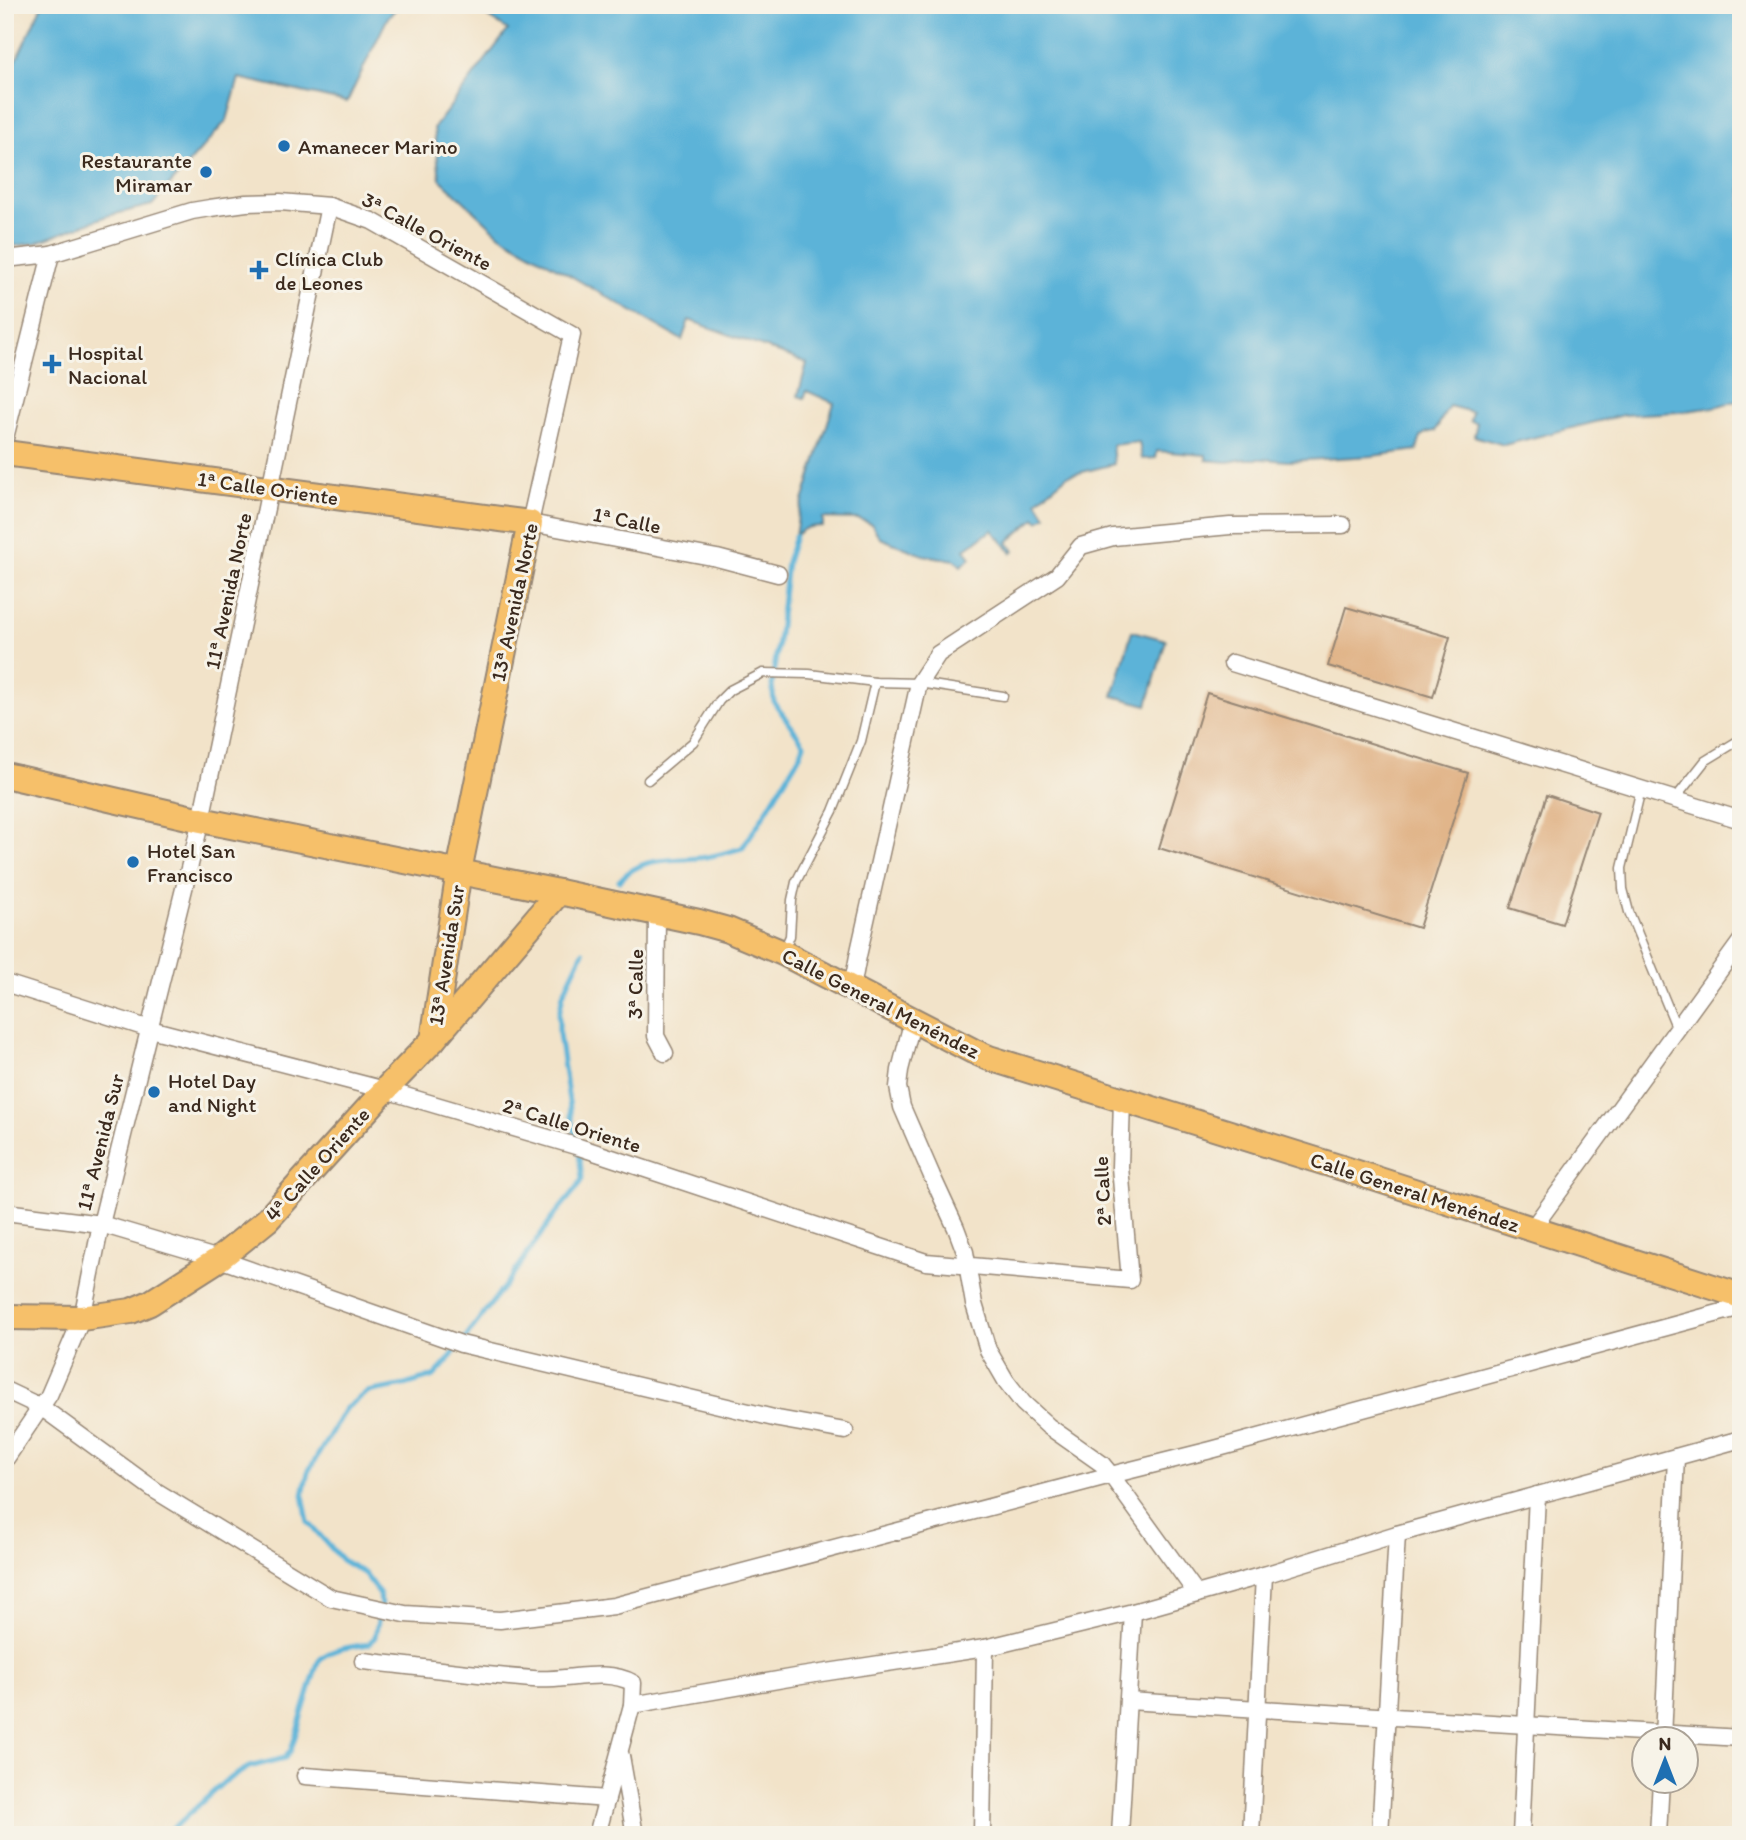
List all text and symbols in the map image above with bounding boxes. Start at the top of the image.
place label: Amanecer Marino [298,134,458,159]
marker: Amanecer Marino [276,138,292,154]
place label: Restaurante Miramar [81,148,193,197]
marker: Restaurante Miramar [198,164,214,180]
street label: 3ª Calle Oriente [358,186,496,276]
place label: Clínica Club de Leones [275,246,383,295]
marker: Clínica Club de Leones [249,260,269,280]
place label: Hospital Nacional [68,340,147,389]
marker: Hospital Nacional [42,354,62,374]
street label: 1ª Calle Oriente [196,466,340,510]
street label: 1ª Calle [591,501,663,539]
street label: 11ª Avenida Norte [199,510,257,672]
street label: 13ª Avenida Norte [485,521,543,683]
place label: Hotel San Francisco [147,838,235,887]
marker: Hotel San Francisco [125,854,141,870]
street label: 13ª Avenida Sur [423,882,470,1027]
street label: Calle General Menéndez [778,942,984,1064]
street label: 3ª Calle [622,949,648,1019]
place label: Hotel Day and Night [168,1068,256,1117]
street label: 11ª Avenida Sur [71,1070,129,1213]
marker: Hotel Day and Night [146,1084,162,1100]
street label: 2ª Calle Oriente [500,1092,644,1158]
street label: 4ª Calle Oriente [259,1102,375,1226]
street label: Calle General Menéndez [1307,1146,1523,1238]
street label: 2ª Calle [1088,1155,1116,1227]
north arrow [1630,1724,1700,1794]
text: N [1659,1732,1671,1755]

